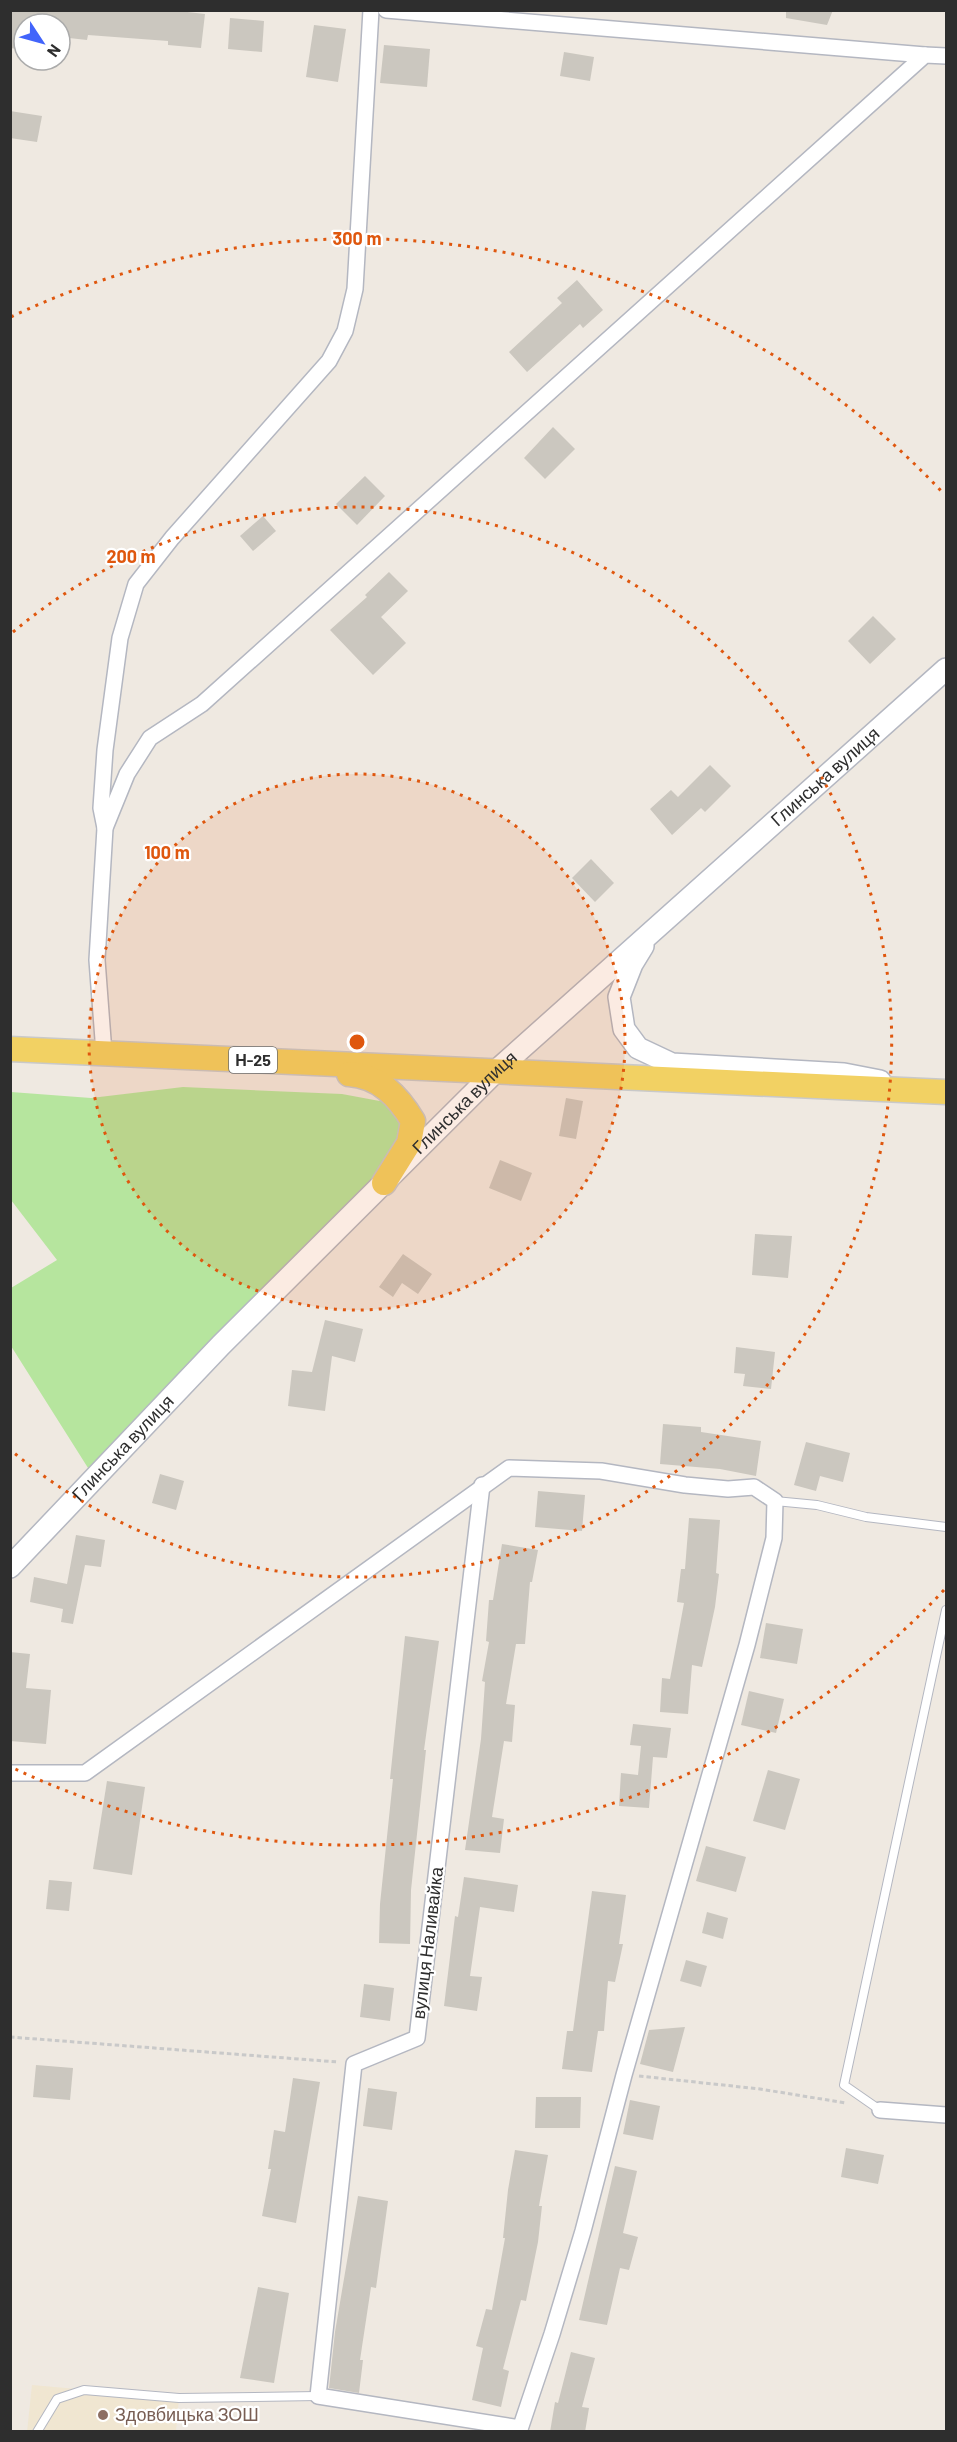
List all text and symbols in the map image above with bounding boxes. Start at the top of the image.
north arrow [12,12,72,72]
text: N [44,41,65,61]
text: 300 m [333,227,381,249]
text: 200 m [106,545,156,567]
street label: Глинська вулиця [766,722,883,830]
text: 100 m [144,841,190,863]
centre of rings [347,1032,367,1052]
street label: Глинська вулиця [407,1046,521,1158]
road number: Н-25 [229,1047,277,1073]
street label: Глинська вулиця [67,1390,178,1505]
street label: вулиця Наливайка [407,1864,447,2020]
place label: Здовбицька ЗОШ [115,2403,259,2425]
marker: Здовбицька ЗОШ [96,2408,110,2422]

